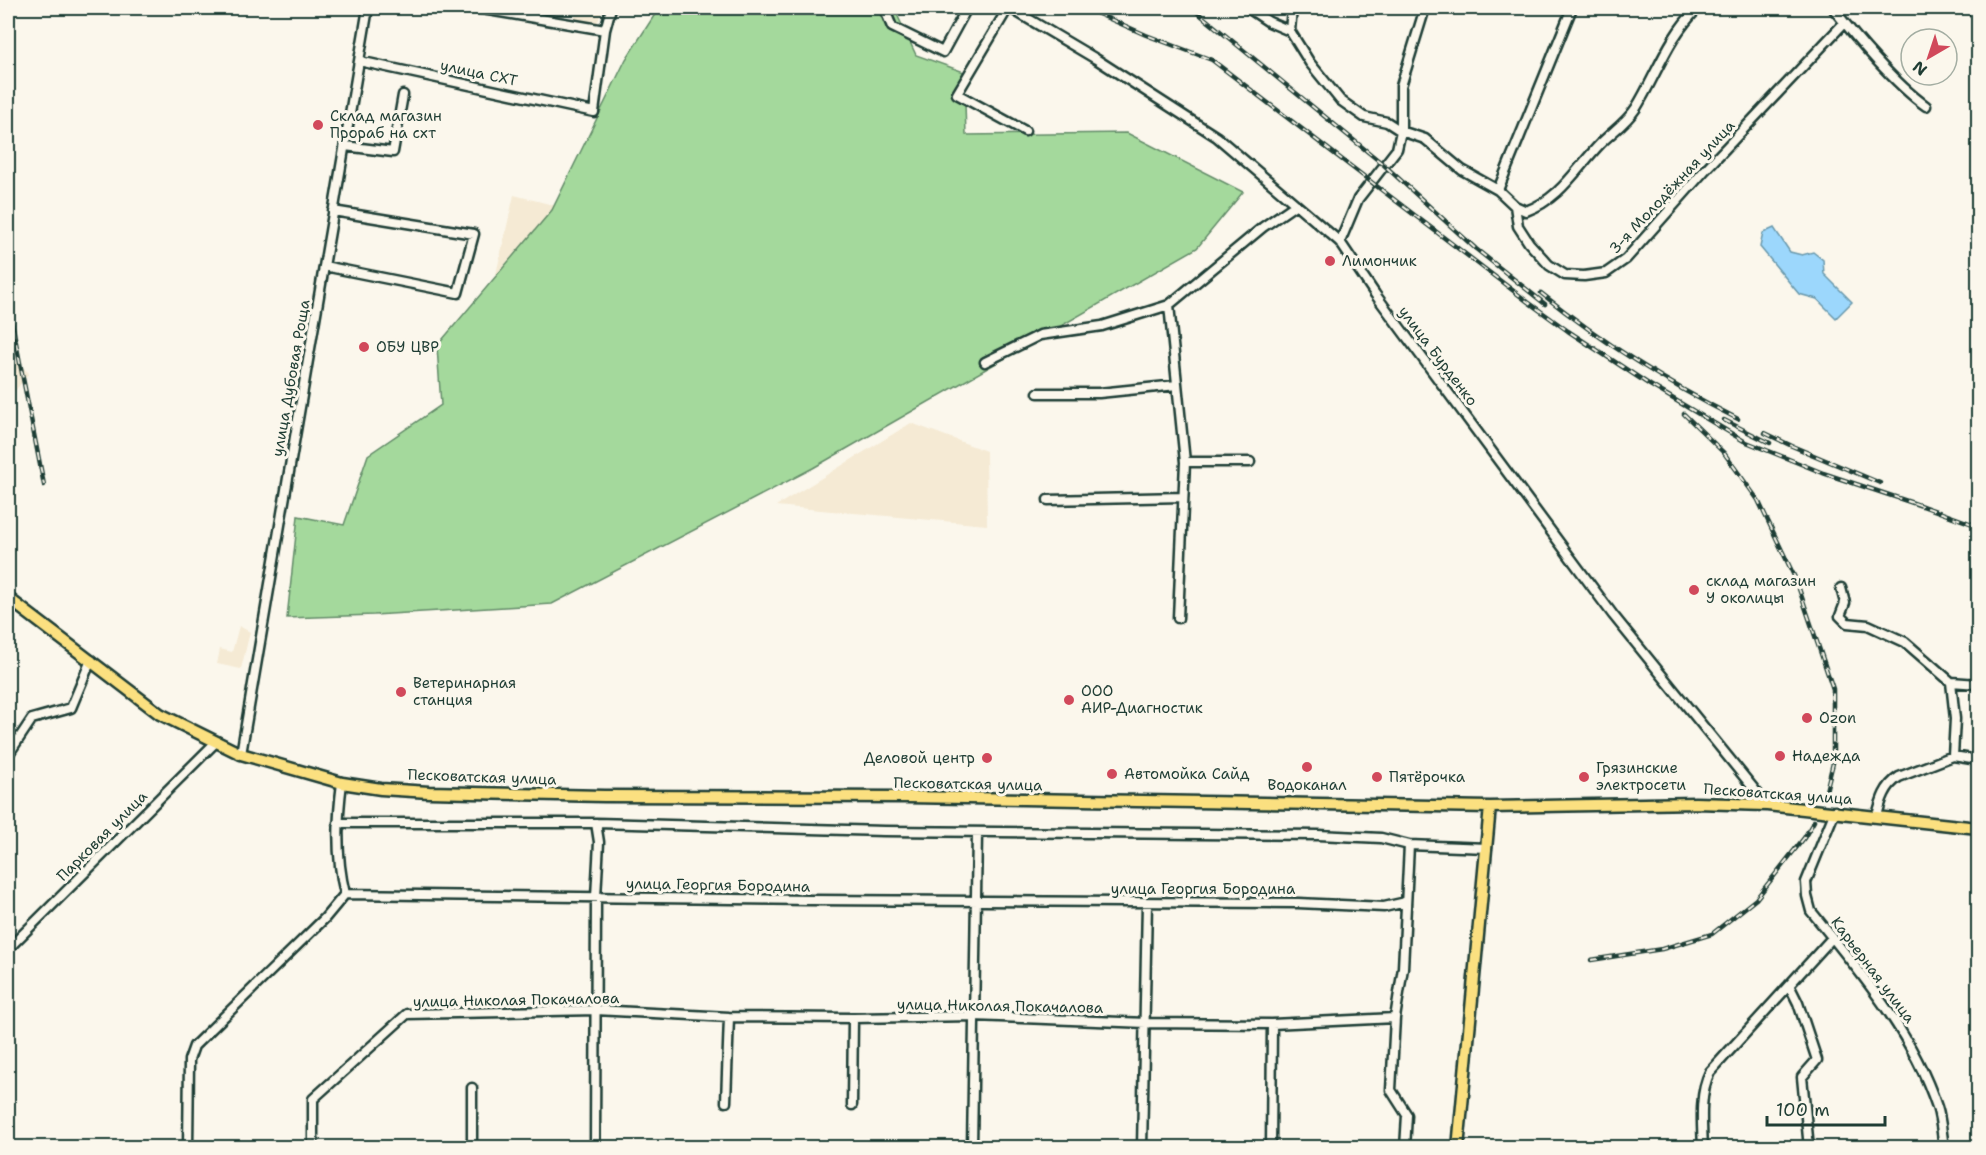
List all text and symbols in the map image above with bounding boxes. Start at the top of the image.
north arrow [1899,27,1959,87]
street label: улица СХТ [439,55,519,91]
text: N [1908,56,1931,80]
place label: Склад магазин Прораб на схт [330,106,442,143]
street label: 3-я Молодёжная улица [1605,115,1740,258]
marker: Склад магазин Прораб на схт [311,118,325,132]
place label: Лимончик [1342,251,1417,271]
marker: Лимончик [1323,254,1337,268]
street label: улица Дубовая Роща [267,297,315,458]
street label: улица Бурденко [1394,302,1482,410]
place label: ОБУ ЦВР [376,337,439,357]
marker: ОБУ ЦВР [357,340,371,354]
place label: склад магазин У околицы [1706,571,1816,608]
marker: склад магазин У околицы [1687,583,1701,597]
place label: Ветеринарная станция [413,673,516,710]
place label: ООО АИР-Диагностик [1081,681,1203,718]
marker: Ветеринарная станция [394,685,408,699]
marker: ООО АИР-Диагностик [1062,693,1076,707]
place label: Ozon [1819,708,1856,728]
marker: Ozon [1800,711,1814,725]
place label: Надежда [1792,746,1861,766]
place label: Деловой центр [864,748,975,768]
marker: Надежда [1773,749,1787,763]
marker: Деловой центр [980,751,994,765]
place label: Грязинские электросети [1596,758,1686,795]
marker: Водоканал [1300,760,1314,774]
street label: Песковатская улица [407,764,557,790]
place label: Автомойка Сайд [1124,764,1250,784]
marker: Автомойка Сайд [1105,767,1119,781]
place label: Пятёрочка [1389,767,1466,787]
marker: Пятёрочка [1370,770,1384,784]
marker: Грязинские электросети [1577,770,1591,784]
street label: Песковатская улица [893,773,1043,795]
place label: Водоканал [1267,775,1347,795]
street label: Песковатская улица [1703,779,1854,809]
street label: Парковая улица [52,786,152,886]
street label: улица Георгия Бородина [626,873,811,897]
street label: улица Георгия Бородина [1111,879,1296,899]
street label: Карьерная улица [1826,913,1920,1028]
street label: улица Николая Покачалова [413,988,620,1012]
street label: улица Николая Покачалова [897,994,1104,1018]
scale bar [1767,1089,1886,1127]
text: 100 m [1776,1098,1830,1122]

